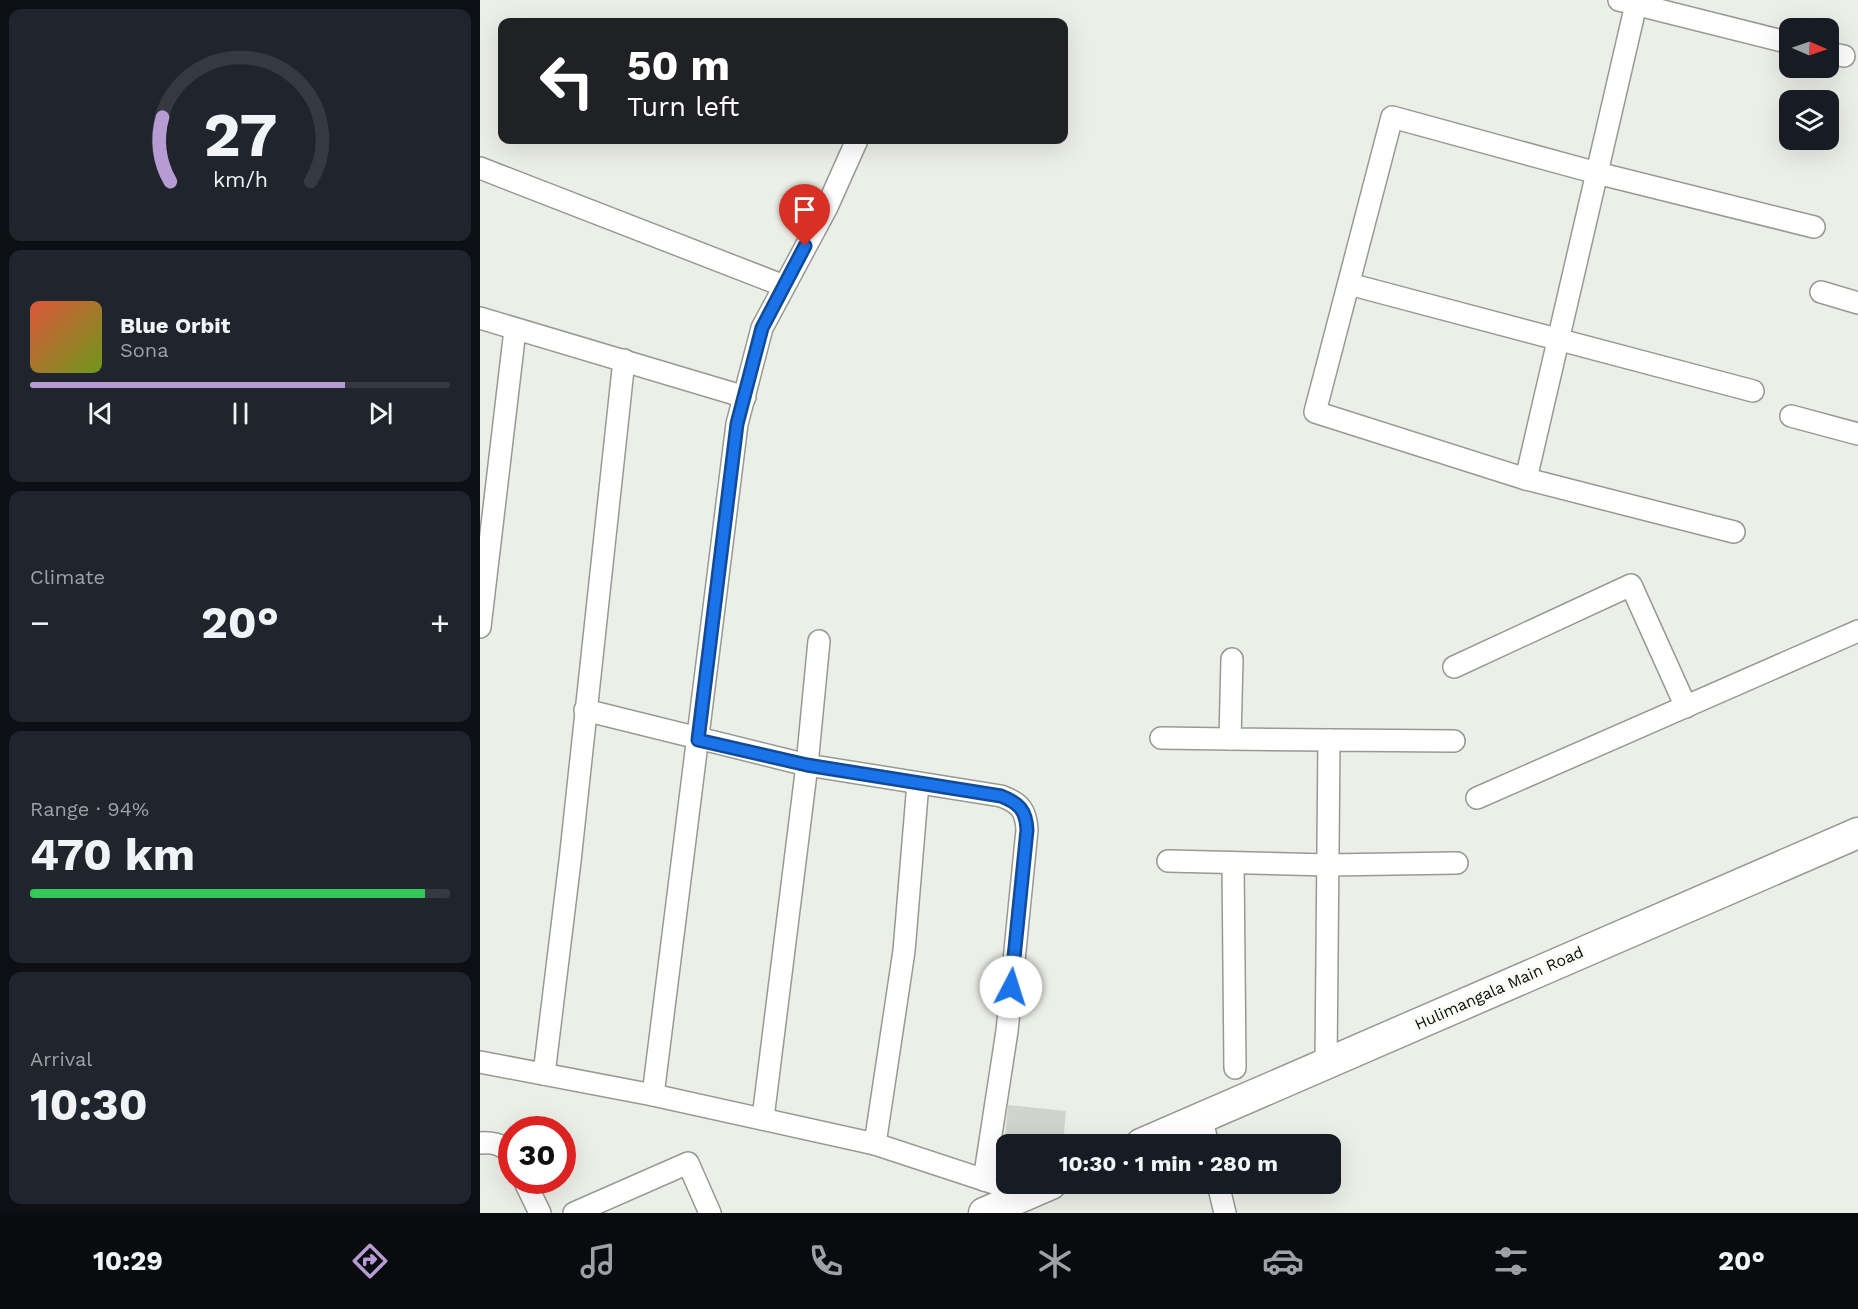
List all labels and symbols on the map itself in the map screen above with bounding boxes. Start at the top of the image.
north arrow [1779,18,1839,78]
pin [779,184,830,246]
street label: Hulimangala Main Road [1412,942,1586,1034]
position arrow [979,955,1043,1019]
speed limit sign: 30 [498,1116,576,1194]

